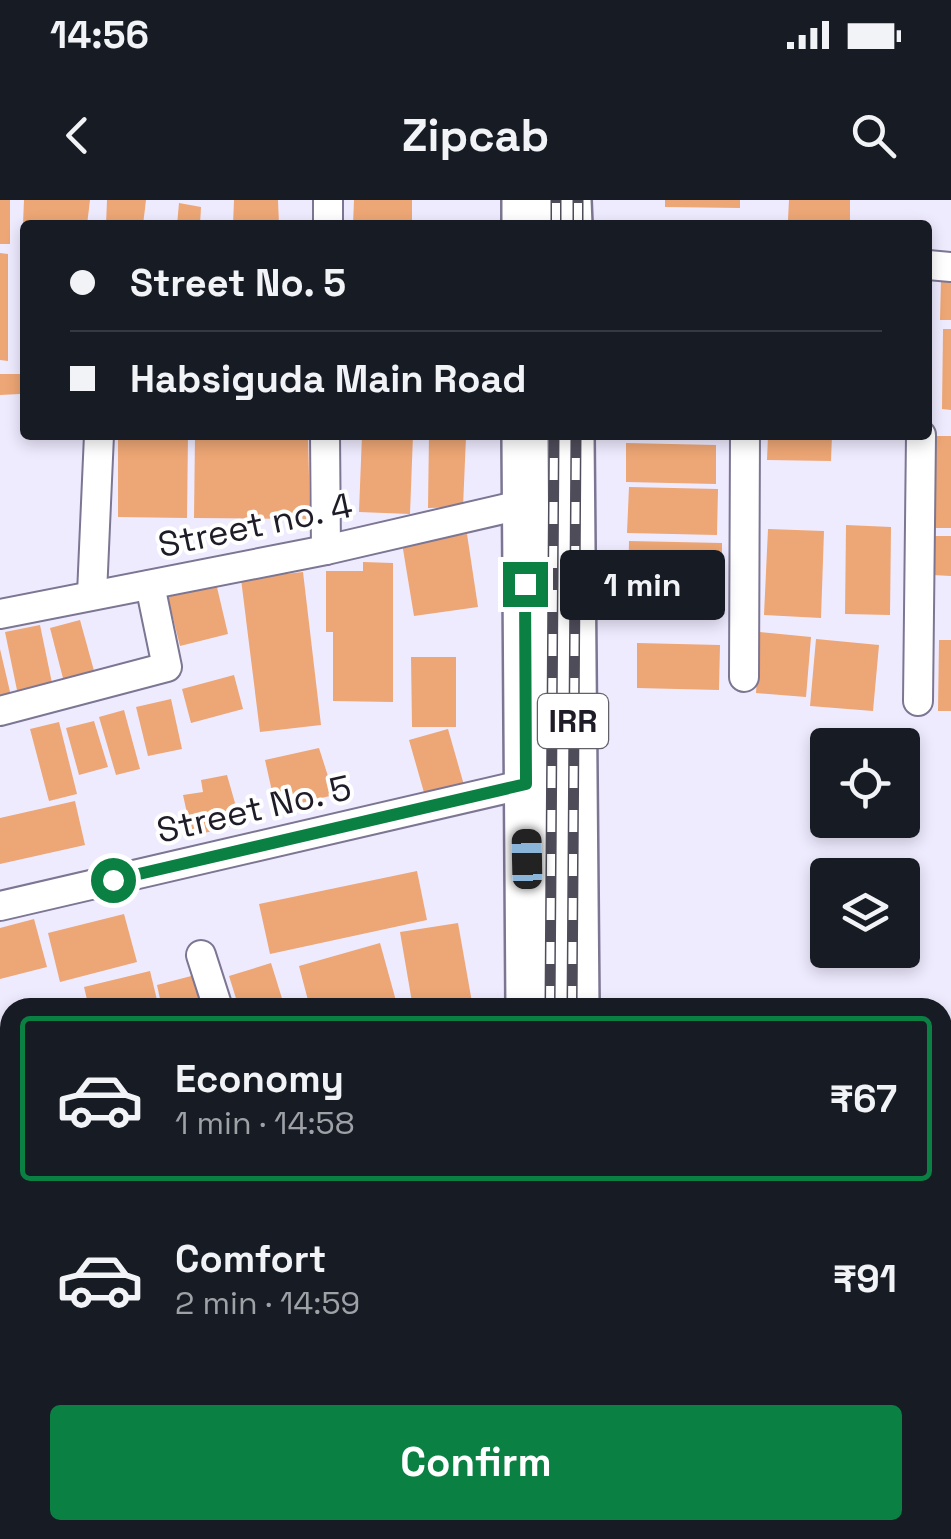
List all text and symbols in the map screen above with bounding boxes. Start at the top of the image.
text: 14:56 [50,11,149,59]
text: Zipcab [402,107,549,164]
icon: back [50,108,105,163]
icon: search [846,108,901,163]
text: Street No. 5 [130,259,346,307]
text: Habsiguda Main Road [130,355,526,403]
street label: Street no. 4 [154,483,356,567]
callout: 1 min [560,549,725,619]
route end [503,562,548,607]
text: 1 min [603,565,682,605]
road number: IRR [538,694,608,748]
map controls [810,728,920,968]
button: locate [810,728,920,838]
street label: Street No. 5 [152,765,356,853]
car [511,829,543,889]
route start [91,858,136,903]
button: layers [810,858,920,968]
icon: car [55,1054,145,1144]
text: Economy [175,1055,344,1103]
text: ₹67 [829,1075,897,1123]
text: 1 min · 14:58 [175,1103,355,1143]
icon: car [55,1234,145,1324]
text: Comfort [175,1235,326,1283]
text: ₹91 [833,1255,897,1303]
text: 2 min · 14:59 [175,1283,360,1323]
button: Confirm [50,1405,902,1520]

